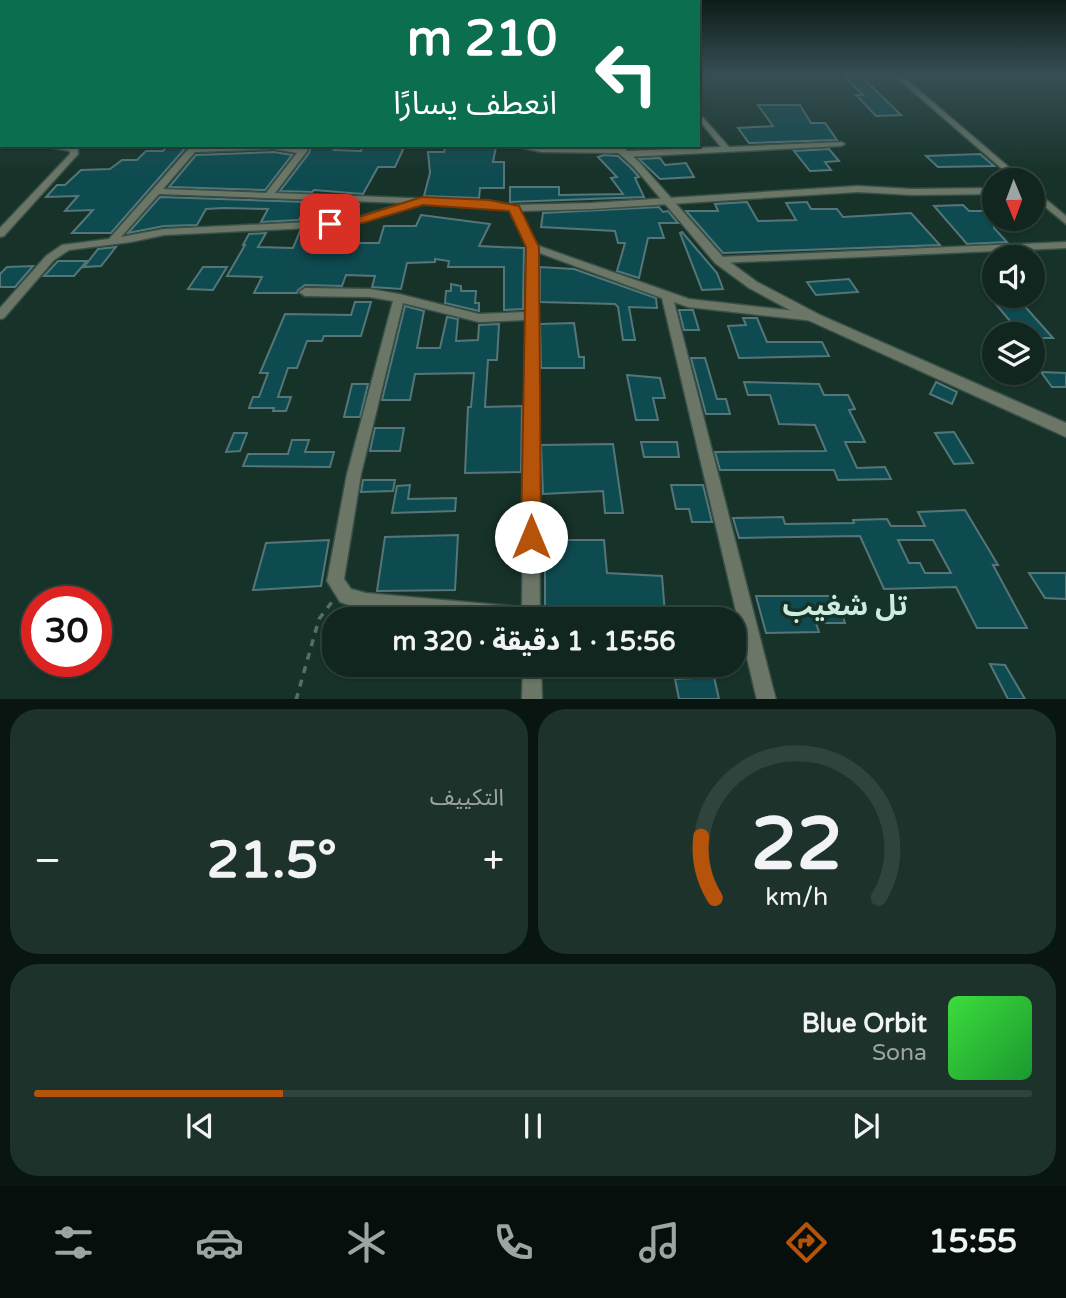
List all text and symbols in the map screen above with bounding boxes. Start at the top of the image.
text: 210 m [407,10,557,69]
icon: left [581,28,672,119]
text: انعطف يسارًا [393,85,557,123]
north arrow [982,168,1045,231]
map controls [982,168,1045,385]
pin [300,194,360,254]
icon: arrive [311,205,349,243]
button: sound [982,245,1045,308]
button: layers [982,322,1045,385]
position arrow [494,500,568,574]
speed limit sign: 30 [21,586,112,677]
district label: تل شغيب [783,589,907,623]
text: 15:56 · 1 دقيقة · 320 m [392,626,676,657]
text: التكييف [430,784,504,812]
text: 22 [751,801,843,889]
text: 21.5° [207,829,337,892]
text: − [34,838,61,884]
text: + [483,838,504,884]
text: km/h [766,881,828,911]
text: Blue Orbit [802,1008,927,1039]
text: Sona [872,1039,927,1067]
icon: previous [181,1107,219,1145]
icon: pause [514,1107,552,1145]
icon: next [847,1107,885,1145]
icon: filters [49,1218,98,1267]
icon: car [195,1218,244,1267]
icon: climate [342,1218,391,1267]
icon: phone [489,1218,538,1267]
icon: music [635,1218,684,1267]
icon: directions [782,1218,831,1267]
text: 15:55 [928,1223,1017,1261]

